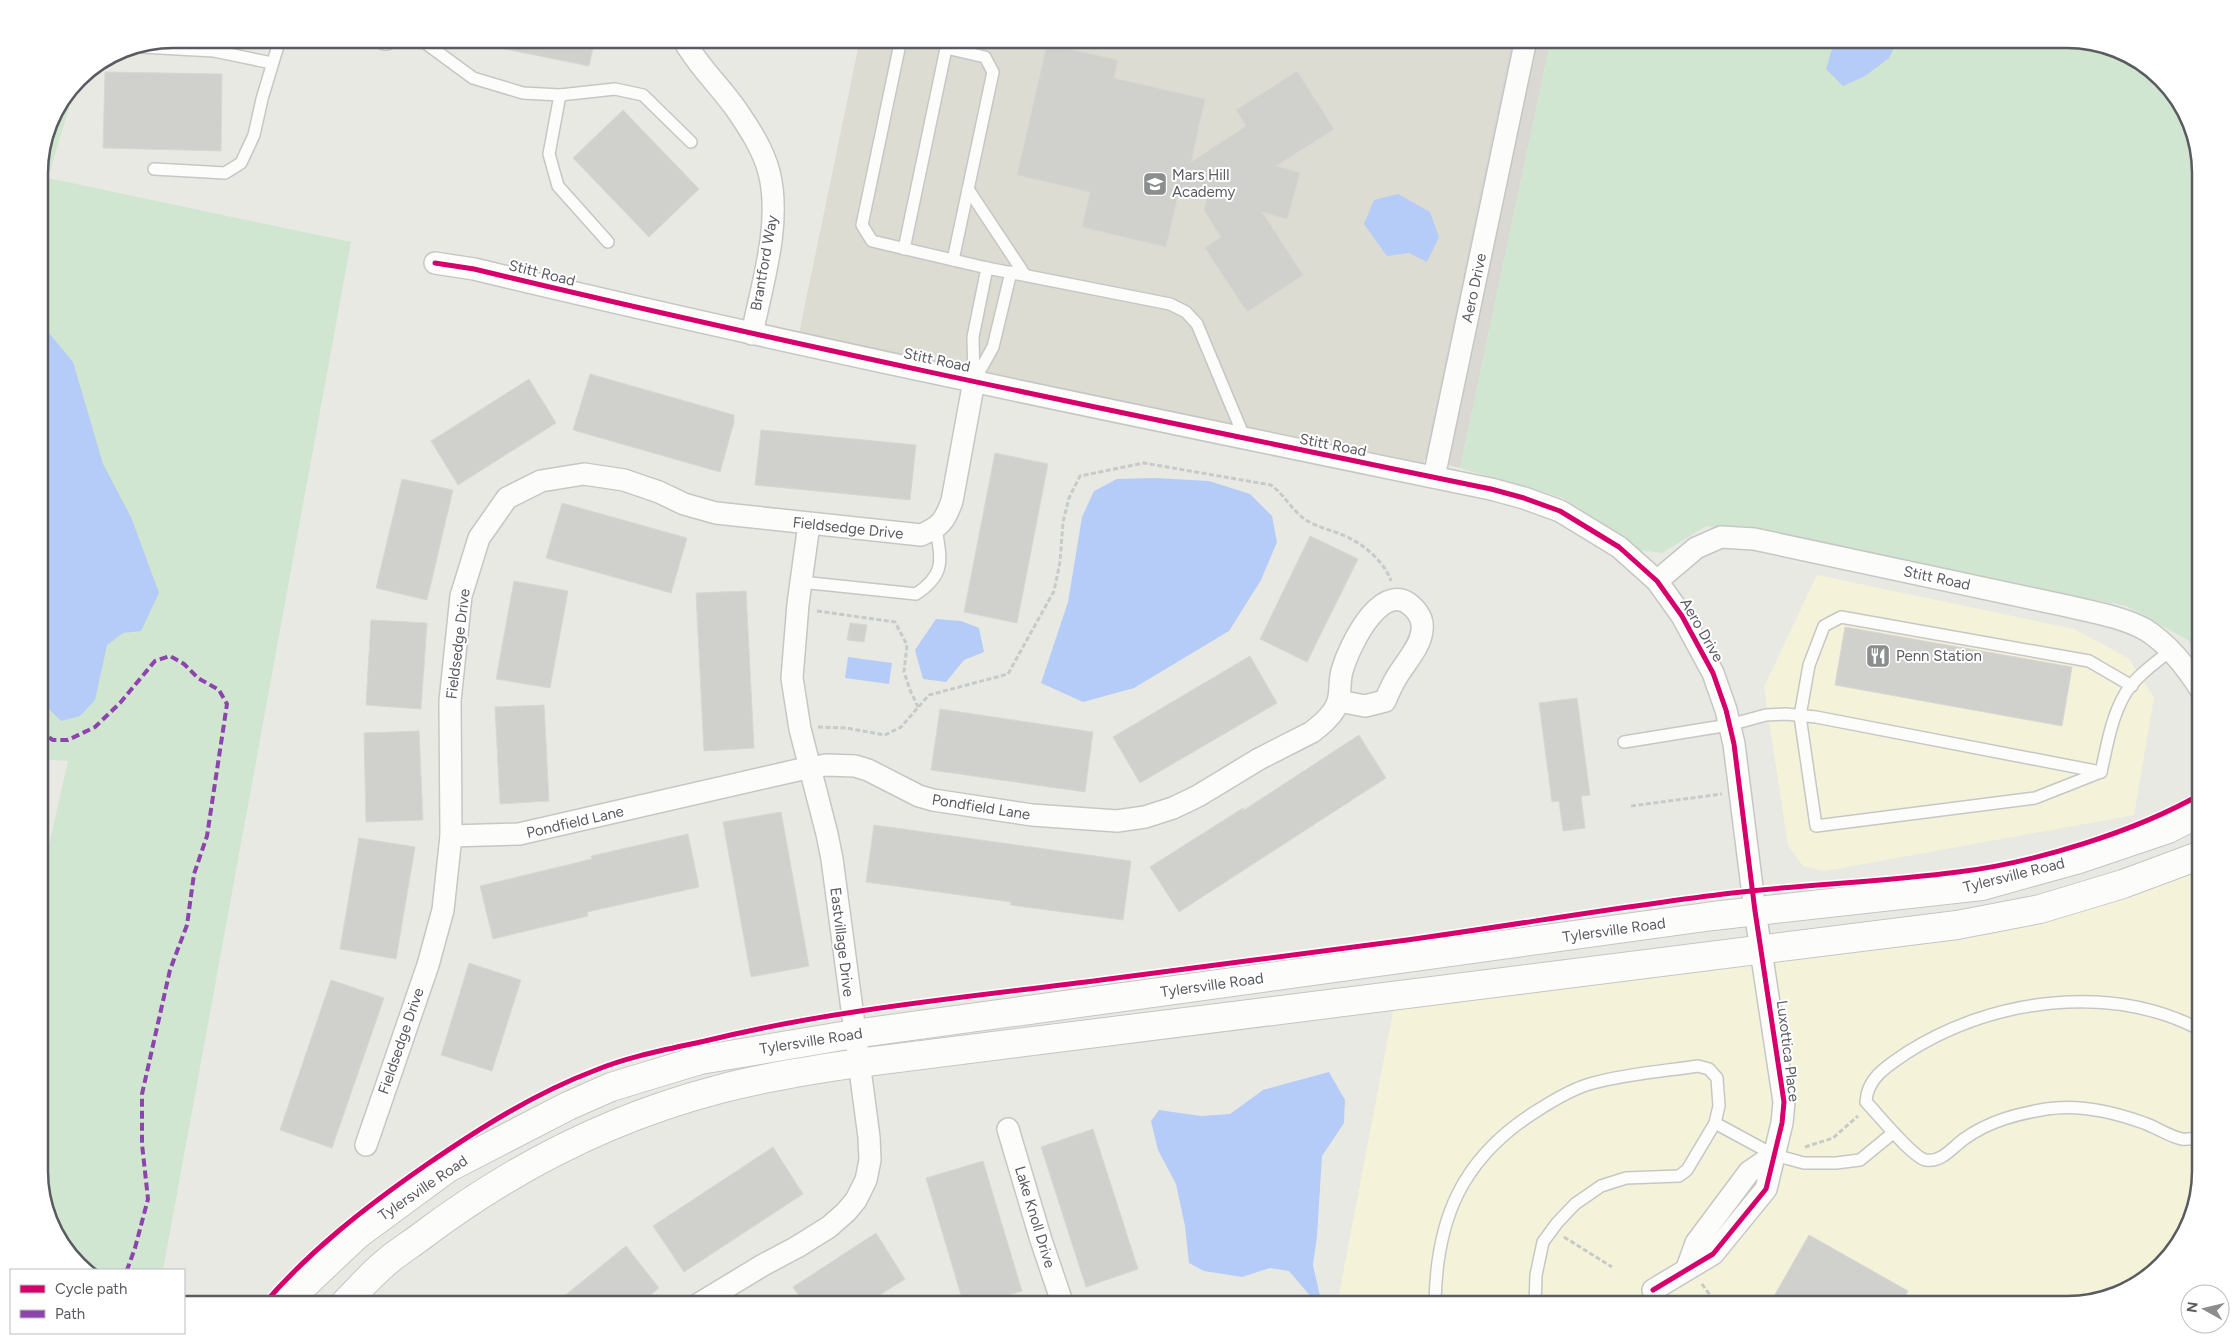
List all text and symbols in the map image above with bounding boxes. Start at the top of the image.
place label: Mars Hill Academy [1172,166,1235,201]
school or university icon: Mars Hill Academy [1142,171,1168,197]
street label: Brantford Way [747,214,781,312]
street label: Aero Drive [1458,252,1490,324]
street label: Stitt Road [507,256,577,290]
street label: Stitt Road [902,344,972,376]
street label: Stitt Road [1298,430,1368,460]
street label: Fieldsedge Drive [792,513,904,543]
street label: Stitt Road [1902,562,1972,594]
street label: Fieldsedge Drive [442,588,474,700]
street label: Aero Drive [1677,595,1727,665]
restaurant icon: Penn Station [1865,643,1891,669]
place label: Penn Station [1896,647,1982,665]
street label: Pondfield Lane [931,790,1031,824]
street label: Pondfield Lane [525,802,625,842]
street label: Tylersville Road [1961,854,2067,896]
street label: Eastvillage Drive [826,886,858,998]
street label: Tylersville Road [1561,914,1667,946]
street label: Tylersville Road [1159,969,1265,1001]
street label: Fieldsedge Drive [374,985,428,1097]
street label: Luxottica Place [1773,999,1803,1103]
street label: Tylersville Road [758,1024,864,1058]
street label: Tylersville Road [375,1151,471,1225]
street label: Lake Knoll Drive [1011,1164,1059,1270]
legend [10,1269,185,1334]
text: Cycle path [55,1280,127,1298]
north arrow [2180,1284,2230,1334]
text: N [2183,1301,2202,1314]
text: Path [55,1305,85,1323]

